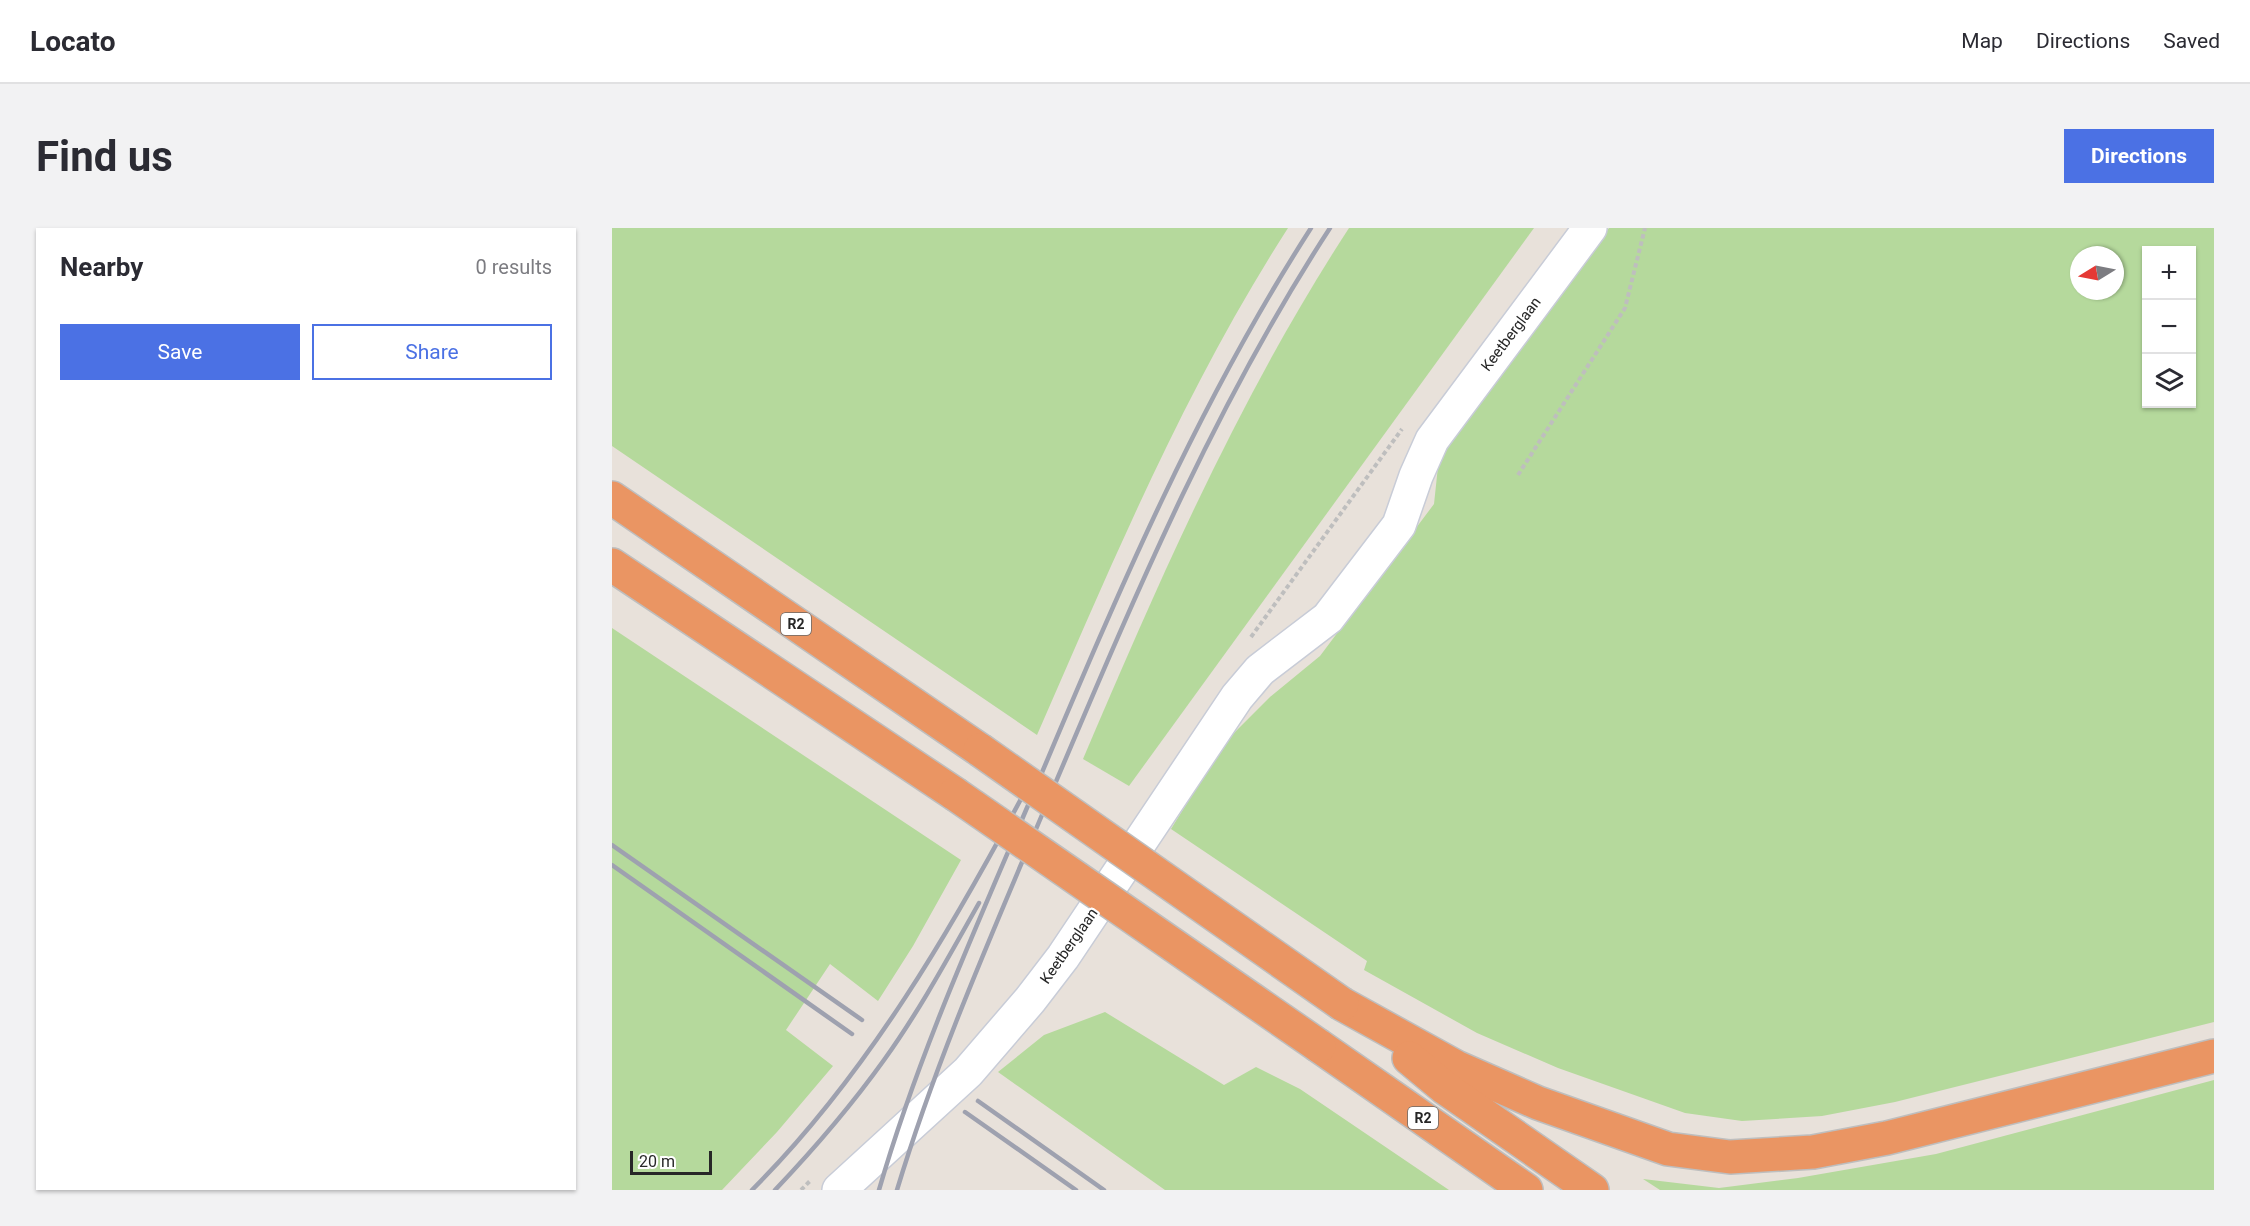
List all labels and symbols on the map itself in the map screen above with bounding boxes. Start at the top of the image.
north arrow [2070,246,2124,300]
street label: Keetberglaan [1477,293,1545,375]
road number: R2 [781,613,811,635]
street label: Keetberglaan [1036,905,1102,987]
road number: R2 [1408,1107,1438,1129]
scale bar [630,1148,712,1176]

